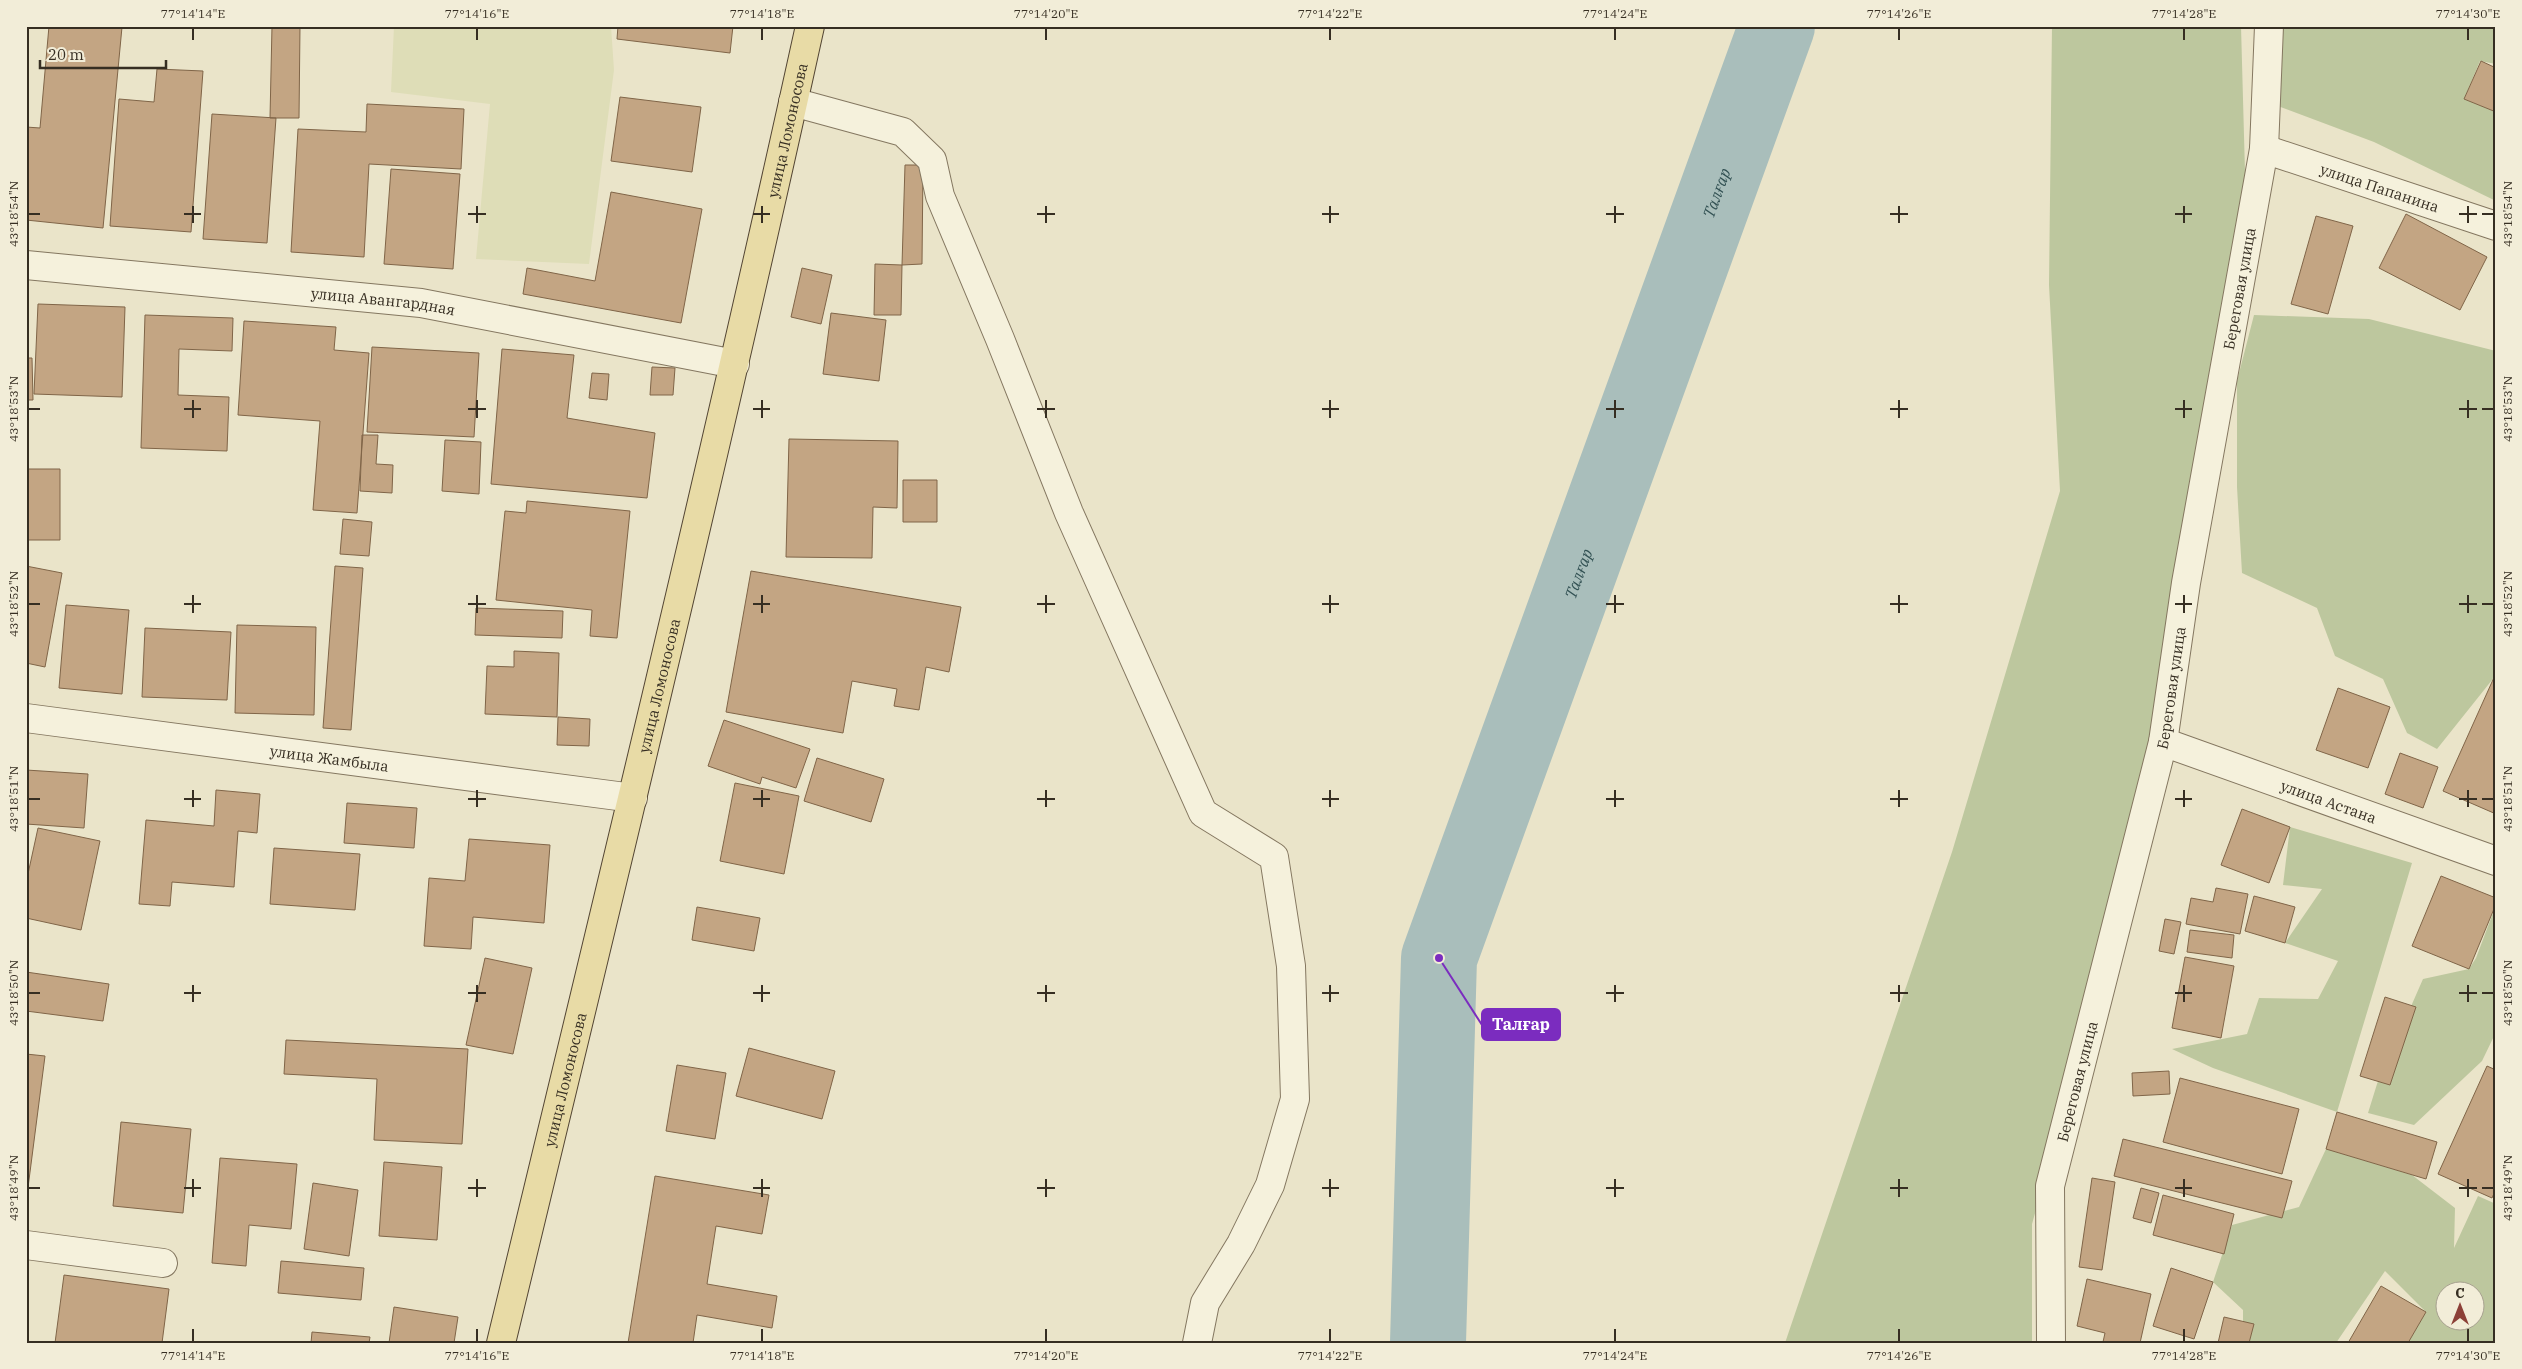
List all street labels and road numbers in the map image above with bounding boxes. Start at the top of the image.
street label: улица Ломоносова [763,61,811,199]
street label: улица Папанина [2318,159,2442,216]
street label: Береговая улица [2219,226,2259,351]
street label: улица Авангардная [310,283,457,319]
street label: улица Ломоносова [634,617,684,755]
street label: Береговая улица [2152,625,2189,751]
street label: улица Жамбыла [269,741,390,775]
street label: улица Астана [2278,775,2379,827]
street label: улица Ломоносова [539,1010,590,1149]
street label: Береговая улица [2052,1019,2101,1144]

